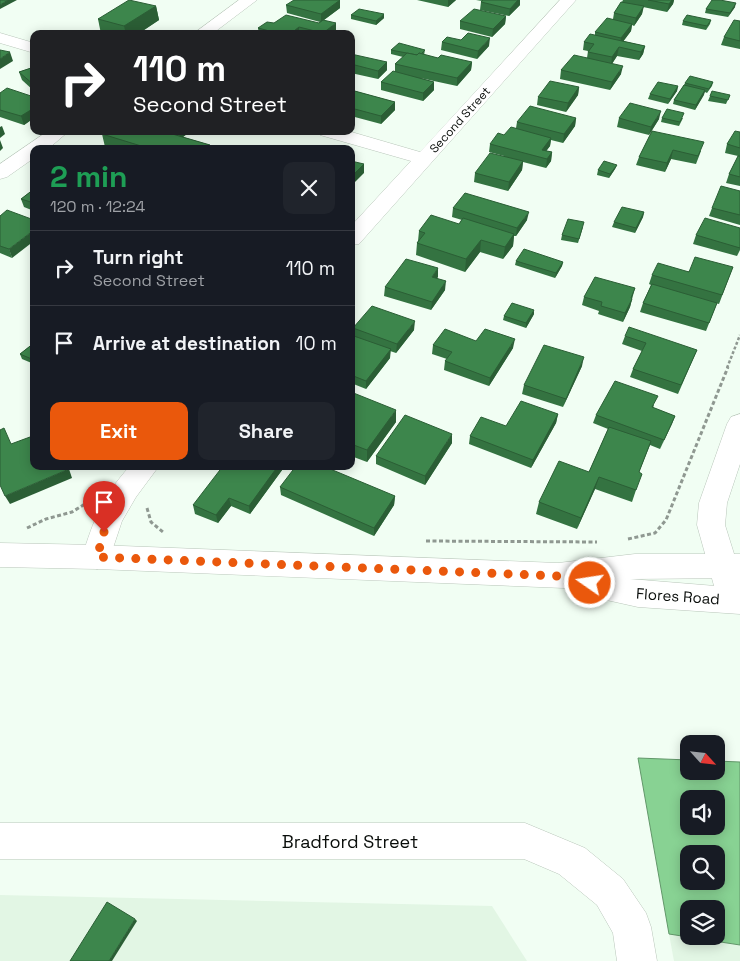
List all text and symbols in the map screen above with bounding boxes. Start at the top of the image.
text: 110 m [133,47,226,91]
icon: right [50,50,115,115]
street label: Second Street [426,83,494,157]
text: Second Street [133,90,287,118]
text: 2 min [50,157,128,196]
button: close [283,162,335,214]
text: 120 m · 12:24 [50,196,145,217]
text: Turn right [93,245,183,270]
icon: right [50,254,78,282]
text: 110 m [286,256,335,281]
text: Second Street [93,270,205,291]
icon: arrive [50,329,78,357]
text: Arrive at destination [93,331,281,356]
text: 10 m [296,331,337,356]
button: Exit [50,402,188,460]
button: Share [198,402,335,460]
pin [83,481,125,532]
icon: arrive [90,488,118,516]
position arrow [563,556,615,608]
street label: Flores Road [635,584,721,608]
north arrow [680,735,725,780]
map controls [680,735,725,945]
button: sound [680,790,725,835]
street label: Bradford Street [282,830,418,853]
button: search [680,845,725,890]
button: layers [680,900,725,945]

